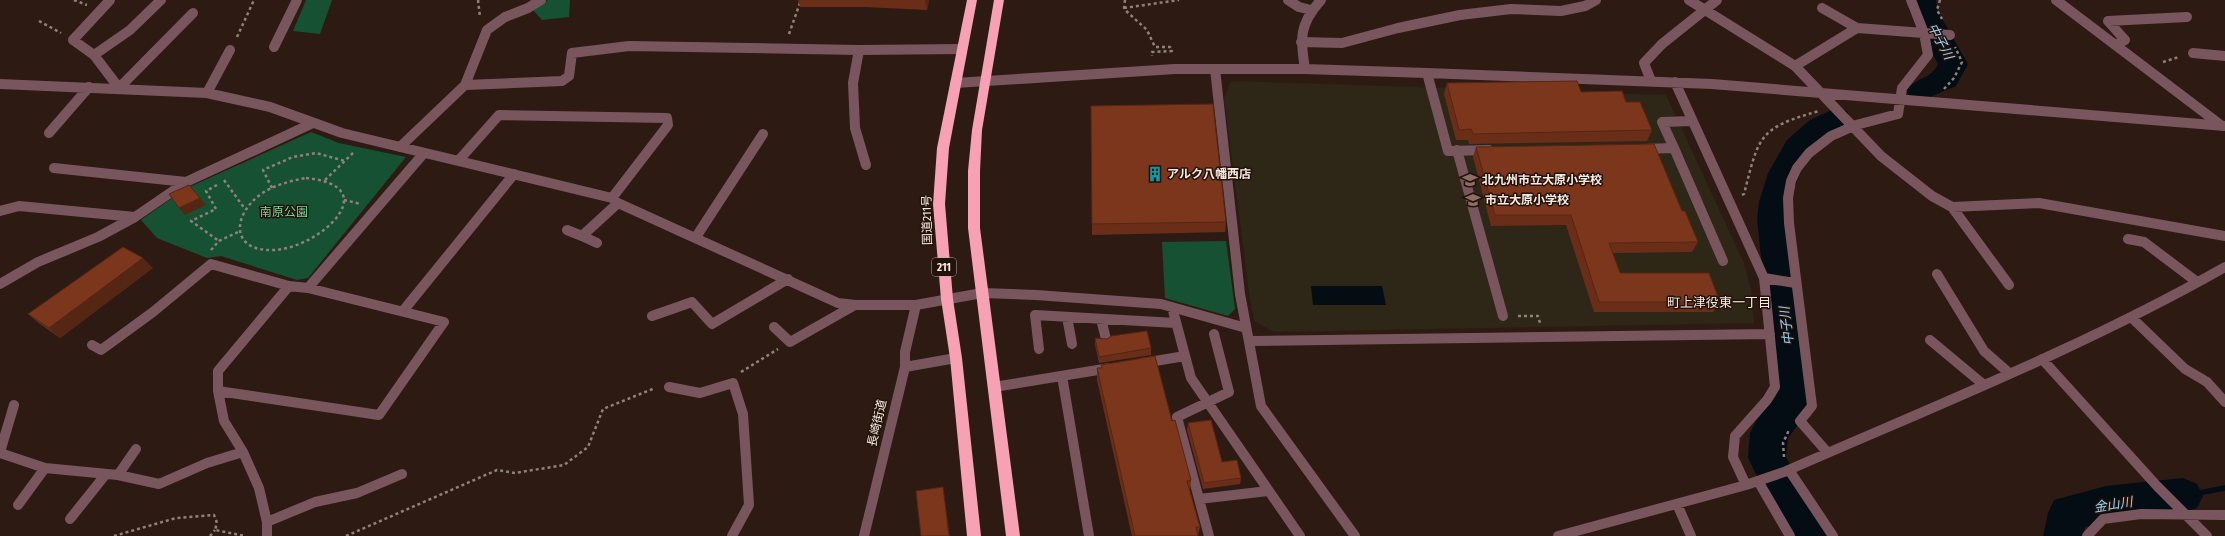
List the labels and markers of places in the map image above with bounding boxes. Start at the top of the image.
building icon: アルク八幡西店 [1146,165,1164,183]
place label: アルク八幡西店 [1167,167,1251,181]
school or university icon: 北九州市立大原小学校 [1461,171,1479,189]
place label: 北九州市立大原小学校 [1482,173,1602,187]
school or university icon: 市立大原小学校 [1464,191,1482,209]
place label: 市立大原小学校 [1485,193,1569,207]

